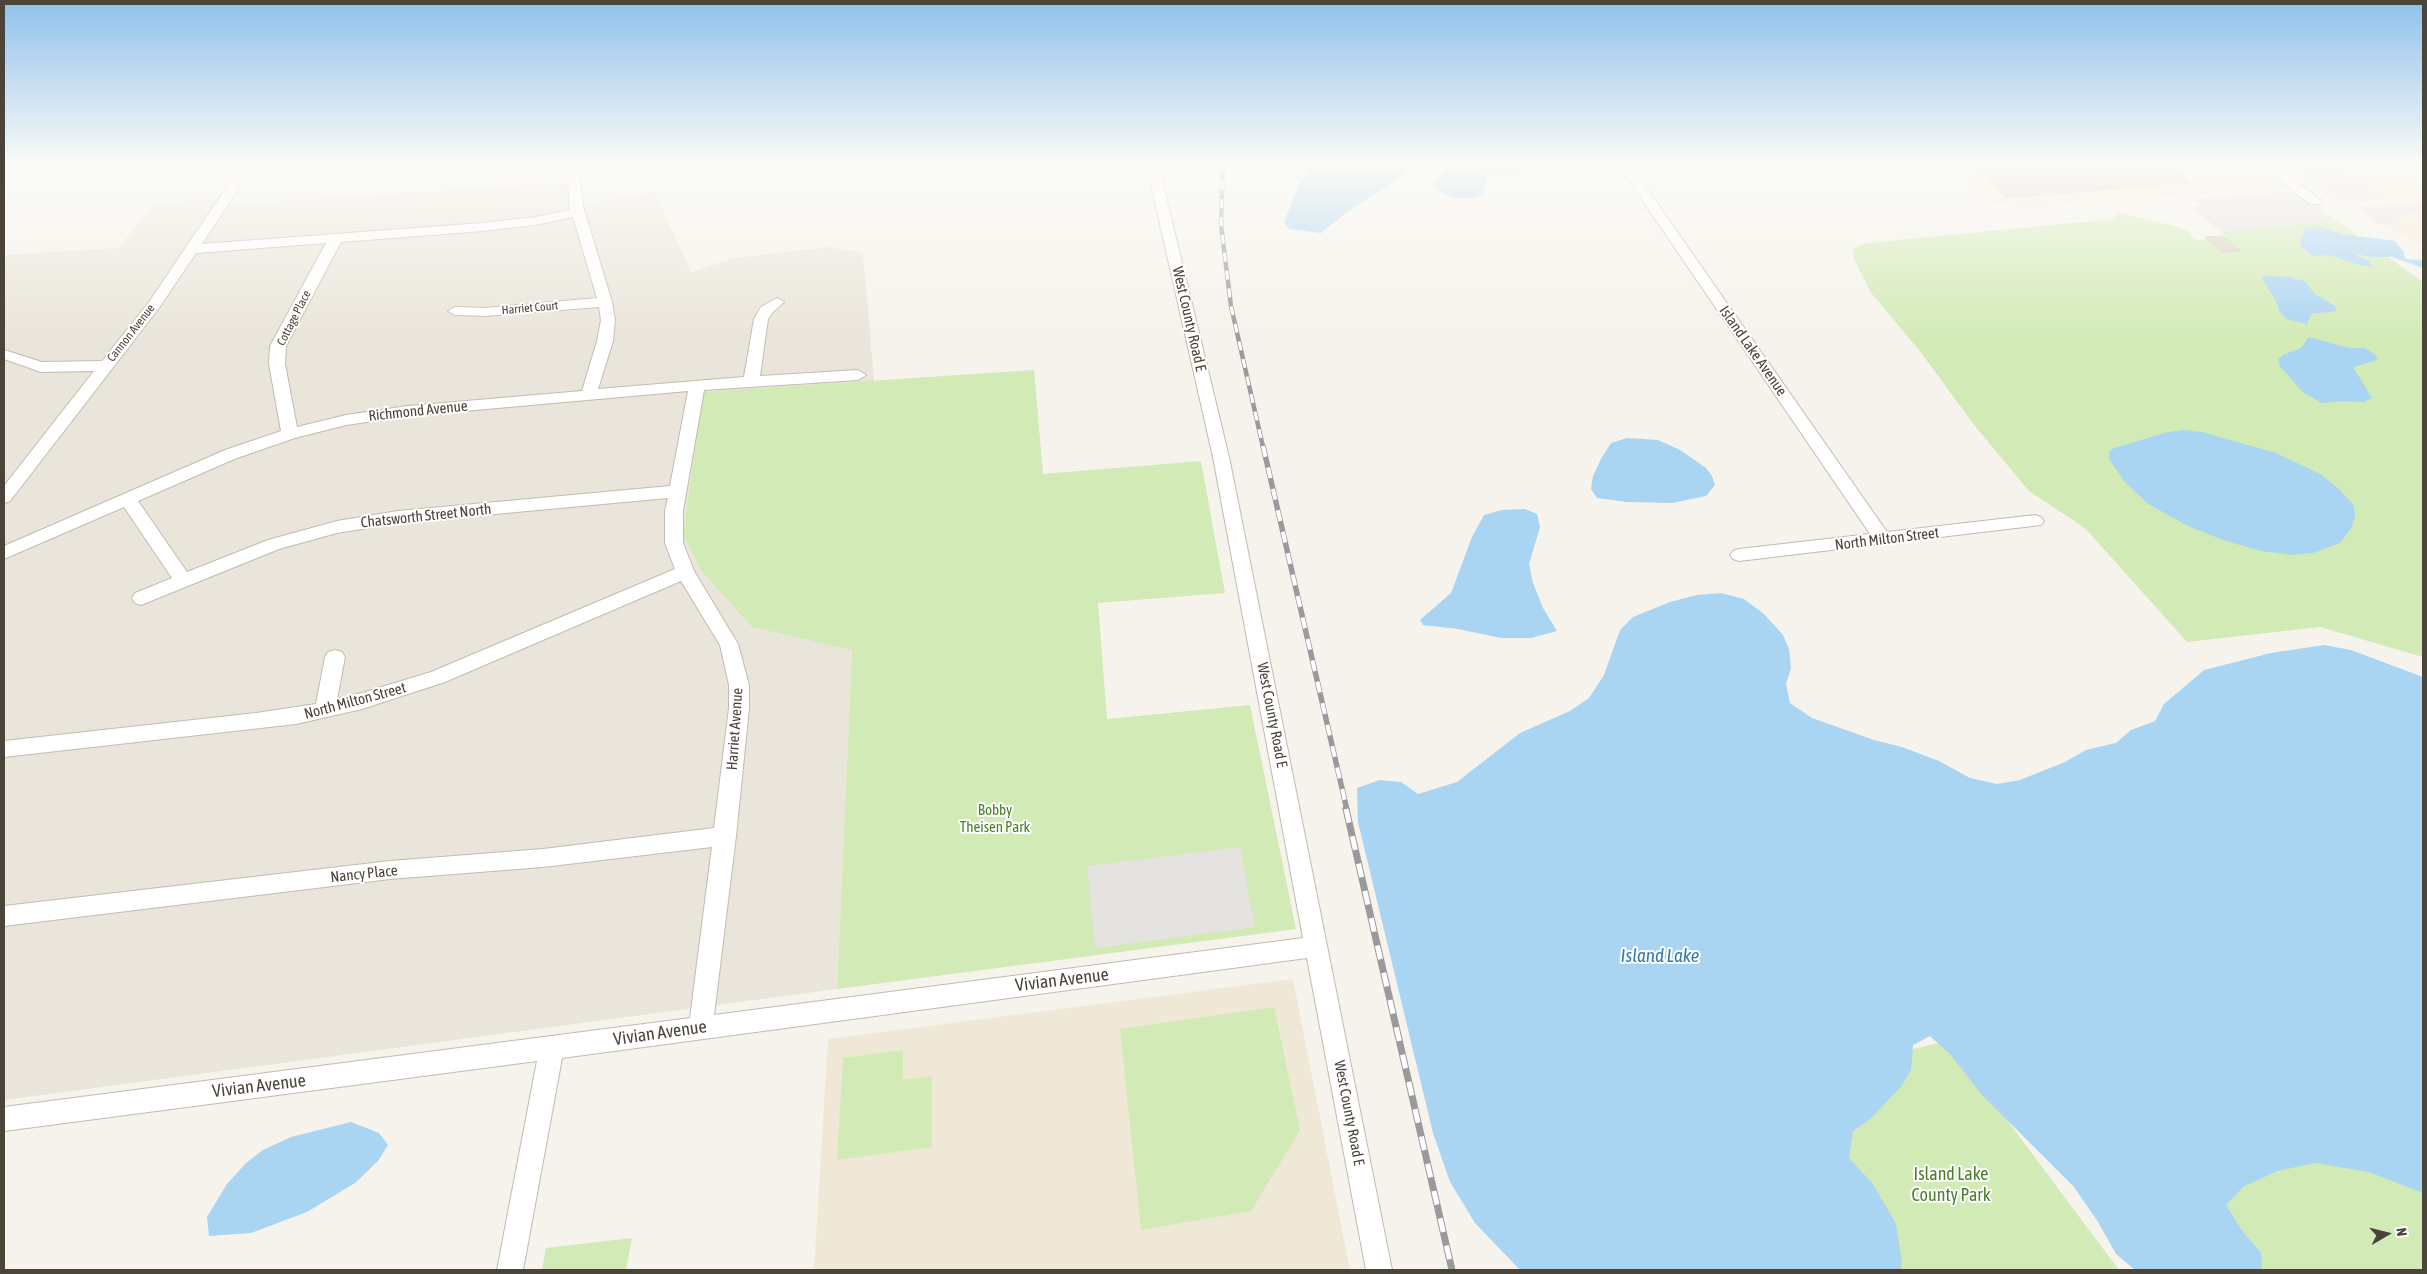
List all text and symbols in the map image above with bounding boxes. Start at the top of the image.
street label: West County Road E [1168,265,1210,373]
street label: Cottage Place [274,288,314,348]
street label: Harriet Court [501,298,559,318]
street label: Cannon Avenue [104,301,158,365]
street label: Island Lake Avenue [1715,302,1791,400]
street label: Richmond Avenue [368,397,468,425]
street label: Chatsworth Street North [360,500,492,532]
street label: North Milton Street [1834,524,1940,554]
street label: West County Road E [1253,661,1291,769]
street label: North Milton Street [302,679,408,723]
street label: Harriet Avenue [723,687,747,771]
park label: Bobby Theisen Park [960,801,1030,836]
street label: Nancy Place [329,862,399,886]
water label: Island Lake [1621,945,1699,967]
street label: Vivian Avenue [1014,964,1110,996]
street label: Vivian Avenue [612,1016,708,1050]
street label: West County Road E [1330,1059,1368,1167]
street label: Vivian Avenue [211,1070,307,1102]
park label: Island Lake County Park [1911,1163,1991,1206]
north arrow [2362,1209,2412,1259]
text: N [2393,1227,2410,1237]

